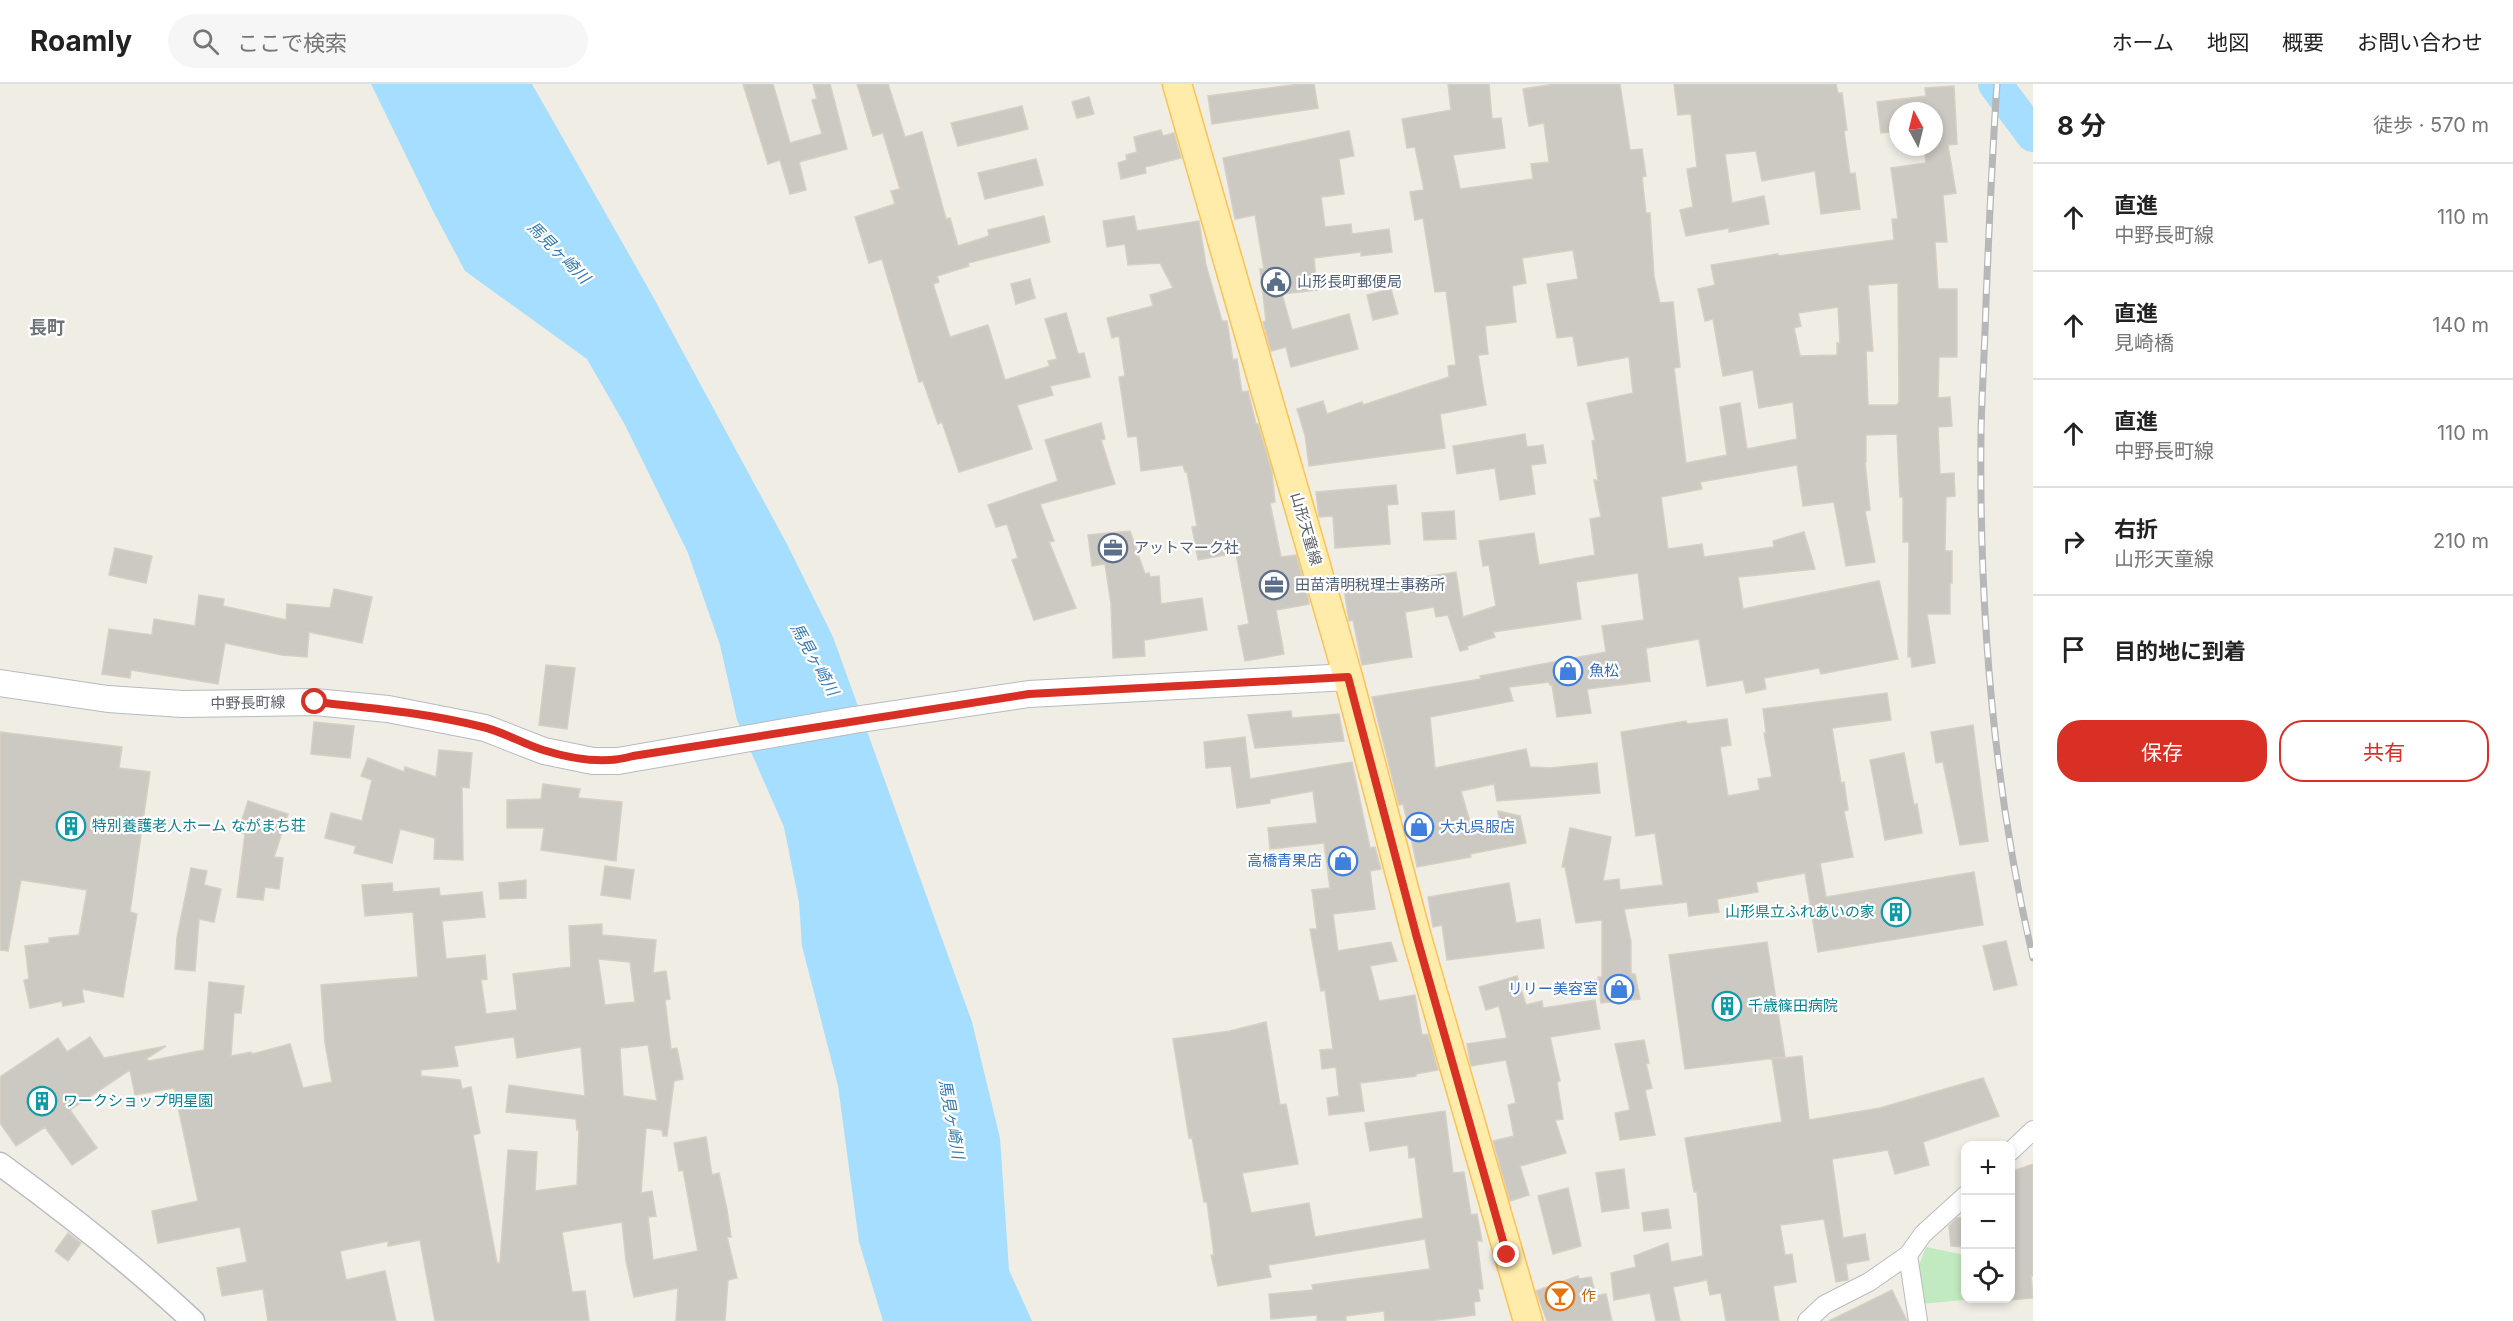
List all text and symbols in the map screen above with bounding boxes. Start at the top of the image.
search box [168,14,588,68]
text: Roamly [30,24,132,58]
icon: search [189,25,222,58]
text: ここで検索 [237,30,347,56]
text: ホーム [2112,30,2174,55]
text: 地図 [2207,30,2249,55]
text: 概要 [2282,30,2324,55]
text: お問い合わせ [2357,30,2483,55]
north arrow [1889,102,1943,156]
text: 8 分 [2057,110,2106,141]
text: 徒歩 · 570 m [2373,113,2489,137]
text: 直進 [2114,192,2158,218]
icon: ahead [2057,201,2090,234]
text: 110 m [2437,205,2489,229]
water label: 馬見ヶ崎川 [524,217,596,289]
text: 中野長町線 [2114,223,2214,247]
public building icon: 山形長町郵便局 [1260,266,1292,298]
place label: 山形長町郵便局 [1297,272,1402,291]
text: 直進 [2114,300,2158,326]
icon: ahead [2057,309,2090,342]
text: 140 m [2432,313,2489,337]
district label: 長町 [29,317,65,338]
text: 見崎橋 [2114,331,2174,355]
text: 直進 [2114,408,2158,434]
icon: ahead [2057,417,2090,450]
text: 110 m [2437,421,2489,445]
text: 中野長町線 [2114,439,2214,463]
street label: 山形天童線 [1287,490,1326,568]
text: 右折 [2114,516,2158,542]
icon: right [2057,525,2090,558]
text: 210 m [2433,529,2489,553]
office icon: アットマーク社 [1097,532,1129,564]
place label: アットマーク社 [1134,538,1239,557]
text: 山形天童線 [2114,547,2214,571]
office icon: 田苗清明税理士事務所 [1258,569,1290,601]
place label: 田苗清明税理士事務所 [1295,575,1445,594]
water label: 馬見ヶ崎川 [787,619,844,701]
icon: arrive [2057,633,2090,666]
text: 目的地に到着 [2114,638,2246,664]
shop icon: 魚松 [1552,655,1584,687]
place label: 魚松 [1589,661,1619,680]
route start [301,688,327,714]
street label: 中野長町線 [210,692,286,713]
button: 保存 [2057,720,2267,782]
button: 共有 [2279,720,2489,782]
building icon: 特別養護老人ホーム ながまち荘 [55,810,87,842]
shop icon: 大丸呉服店 [1403,811,1435,843]
place label: 特別養護老人ホーム ながまち荘 [92,816,306,835]
place label: 大丸呉服店 [1440,817,1515,836]
shop icon: 高橋青果店 [1327,845,1359,877]
place label: 高橋青果店 [1247,851,1322,870]
building icon: 山形県立ふれあいの家 [1880,896,1912,928]
place label: 山形県立ふれあいの家 [1725,902,1875,921]
shop icon: リリー美容室 [1603,973,1635,1005]
place label: リリー美容室 [1508,979,1598,998]
building icon: 千歳篠田病院 [1711,990,1743,1022]
place label: 千歳篠田病院 [1748,996,1838,1015]
water label: 馬見ヶ崎川 [935,1078,969,1162]
building icon: ワークショップ明星園 [26,1085,58,1117]
place label: ワークショップ明星園 [63,1091,213,1110]
map controls [1961,1141,2015,1303]
button: + [1961,1141,2015,1195]
button: − [1961,1195,2015,1249]
route end [1493,1241,1519,1267]
button: locate [1961,1249,2015,1303]
bar icon: 作 [1544,1280,1576,1312]
place label: 作 [1581,1286,1596,1305]

